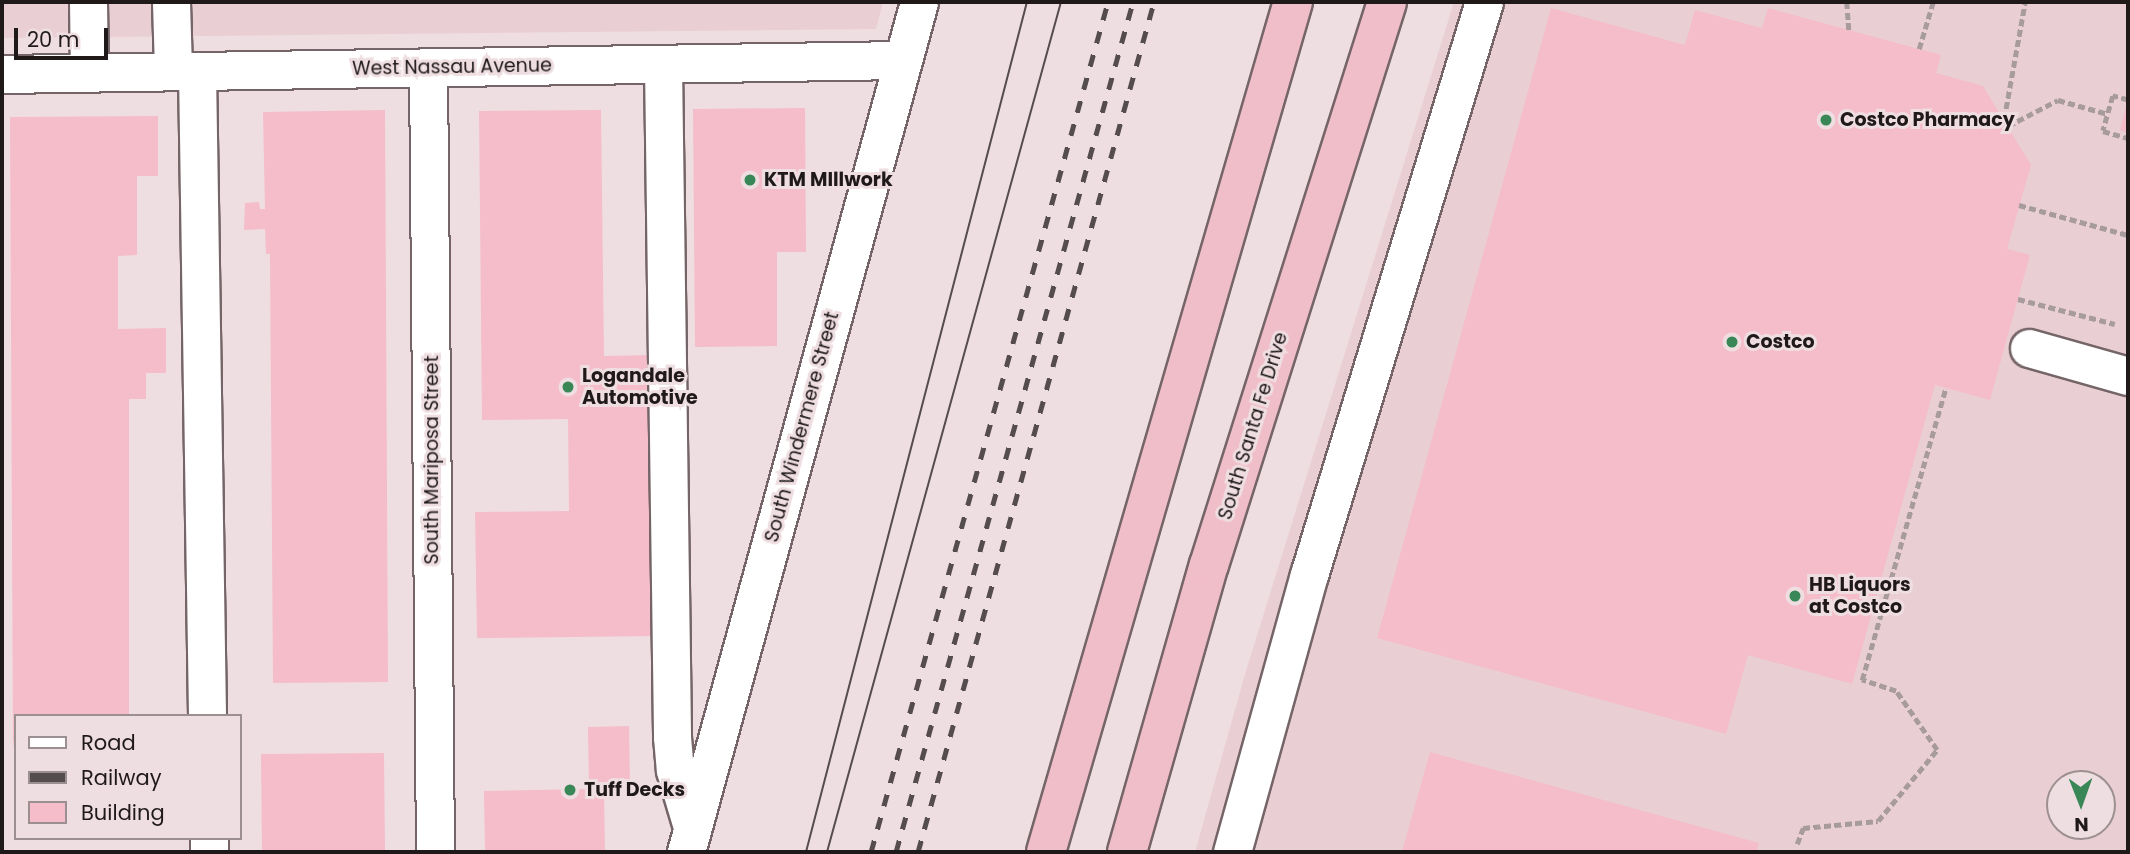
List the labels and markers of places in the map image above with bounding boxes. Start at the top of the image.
place label: Costco Pharmacy [1840,109,2015,131]
marker: Costco Pharmacy [1818,112,1834,128]
place label: KTM MIllwork [764,169,893,191]
marker: KTM MIllwork [742,172,758,188]
place label: Costco [1746,331,1814,353]
marker: Costco [1724,334,1740,350]
place label: Logandale Automotive [582,365,698,409]
marker: Logandale Automotive [560,379,576,395]
place label: HB Liquors at Costco [1809,574,1911,618]
marker: HB Liquors at Costco [1787,588,1803,604]
place label: Tuff Decks [584,779,685,801]
marker: Tuff Decks [562,782,578,798]

